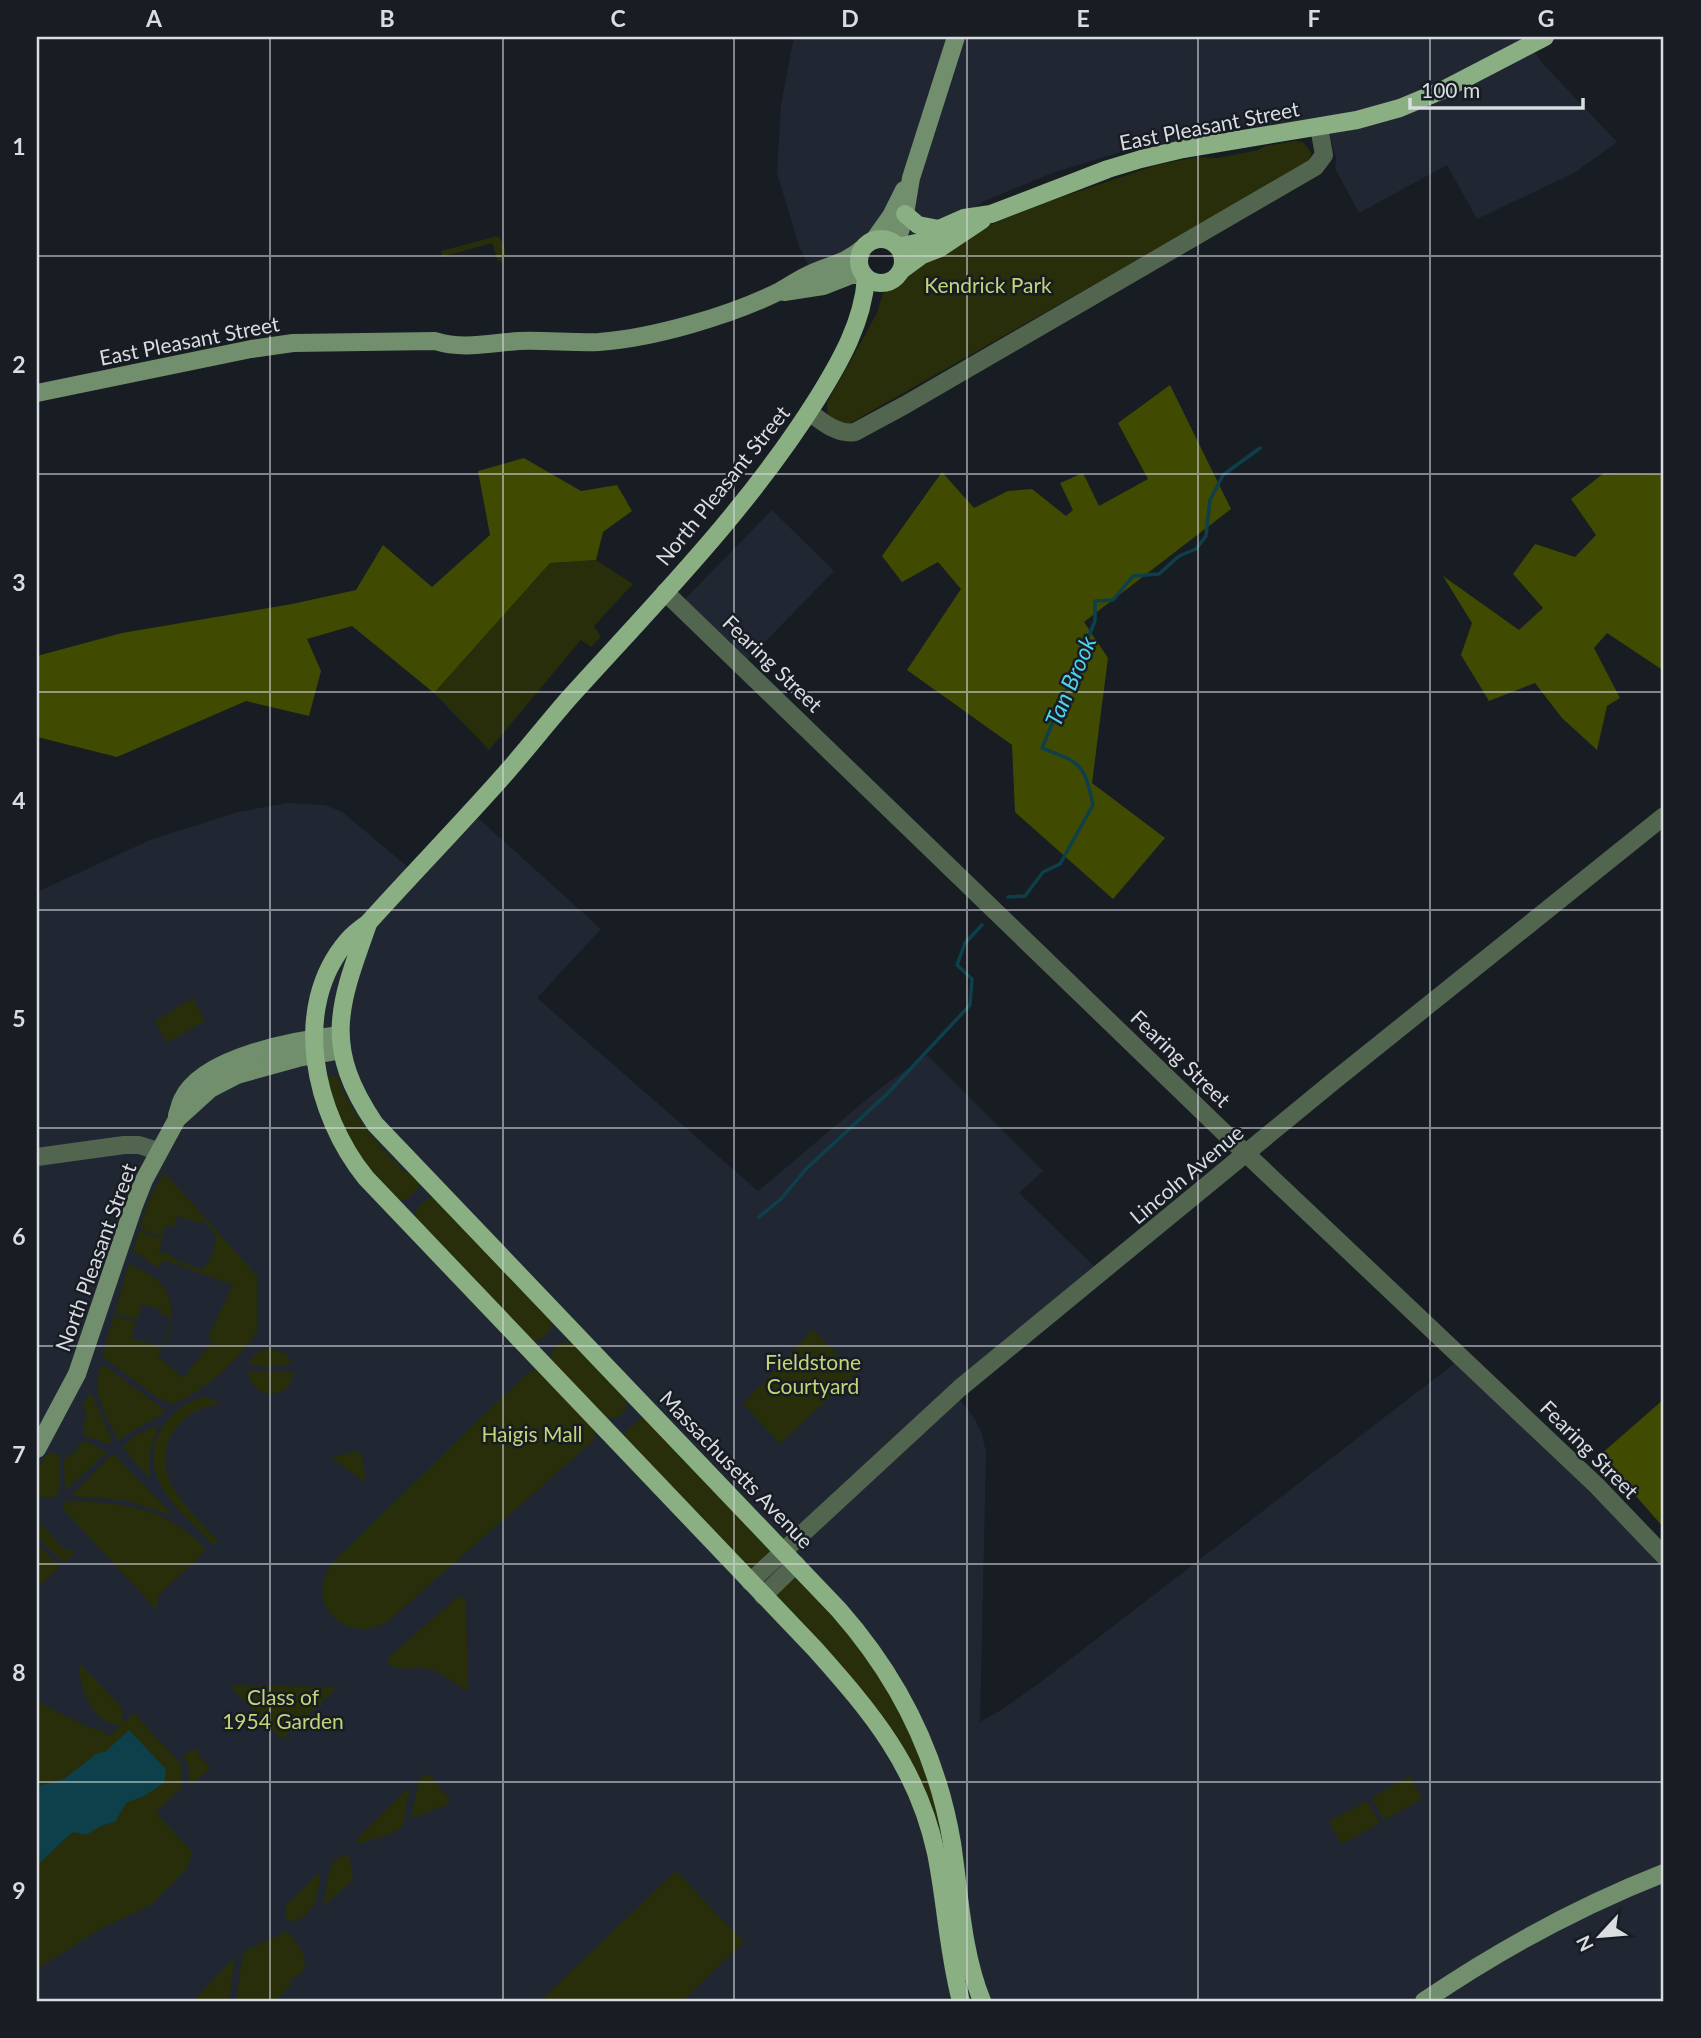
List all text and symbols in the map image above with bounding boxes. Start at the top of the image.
text: A [145,4,163,32]
text: B [379,4,395,32]
text: C [610,4,626,32]
text: D [841,4,859,32]
text: E [1076,4,1090,32]
text: F [1307,4,1321,32]
text: G [1538,4,1554,32]
scale bar [1410,66,1584,110]
text: 100 m [1421,77,1480,102]
street label: East Pleasant Street [1117,95,1302,155]
text: 1 [12,132,26,160]
park label: Kendrick Park [924,272,1052,297]
street label: East Pleasant Street [97,310,282,370]
text: 2 [12,350,26,378]
street label: North Pleasant Street [650,400,794,570]
text: 3 [12,568,26,596]
street label: Fearing Street [718,609,828,717]
water label: Tan Brook [1039,631,1102,730]
text: 4 [12,786,26,814]
text: 5 [12,1004,26,1032]
street label: Fearing Street [1126,1004,1236,1112]
street label: Lincoln Avenue [1124,1119,1248,1229]
street label: North Pleasant Street [49,1159,141,1354]
text: 6 [12,1222,26,1250]
park label: Fieldstone Courtyard [765,1349,861,1398]
street label: Massachusetts Avenue [655,1385,819,1553]
street label: Fearing Street [1536,1395,1645,1504]
park label: Haigis Mall [481,1421,583,1446]
text: 7 [12,1440,26,1468]
text: 8 [12,1658,26,1686]
park label: Class of 1954 Garden [222,1684,344,1733]
text: 9 [12,1876,26,1904]
north arrow [1564,1902,1634,1972]
text: N [1571,1932,1598,1955]

